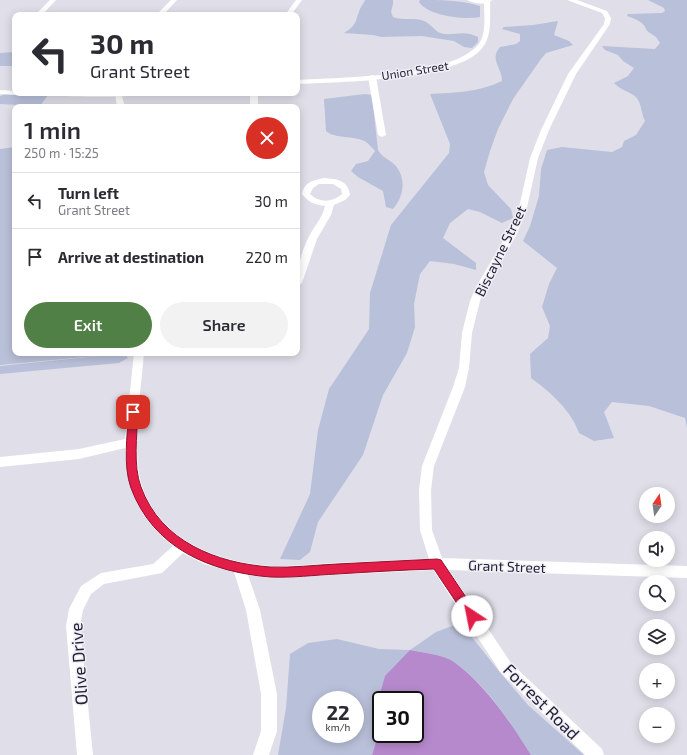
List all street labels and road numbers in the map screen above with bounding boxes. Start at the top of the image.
street label: Union Street [380,58,450,82]
street label: Biscayne Street [471,203,529,299]
street label: Grant Street [468,556,546,576]
street label: Olive Drive [65,622,91,706]
street label: Forrest Road [500,659,584,743]

